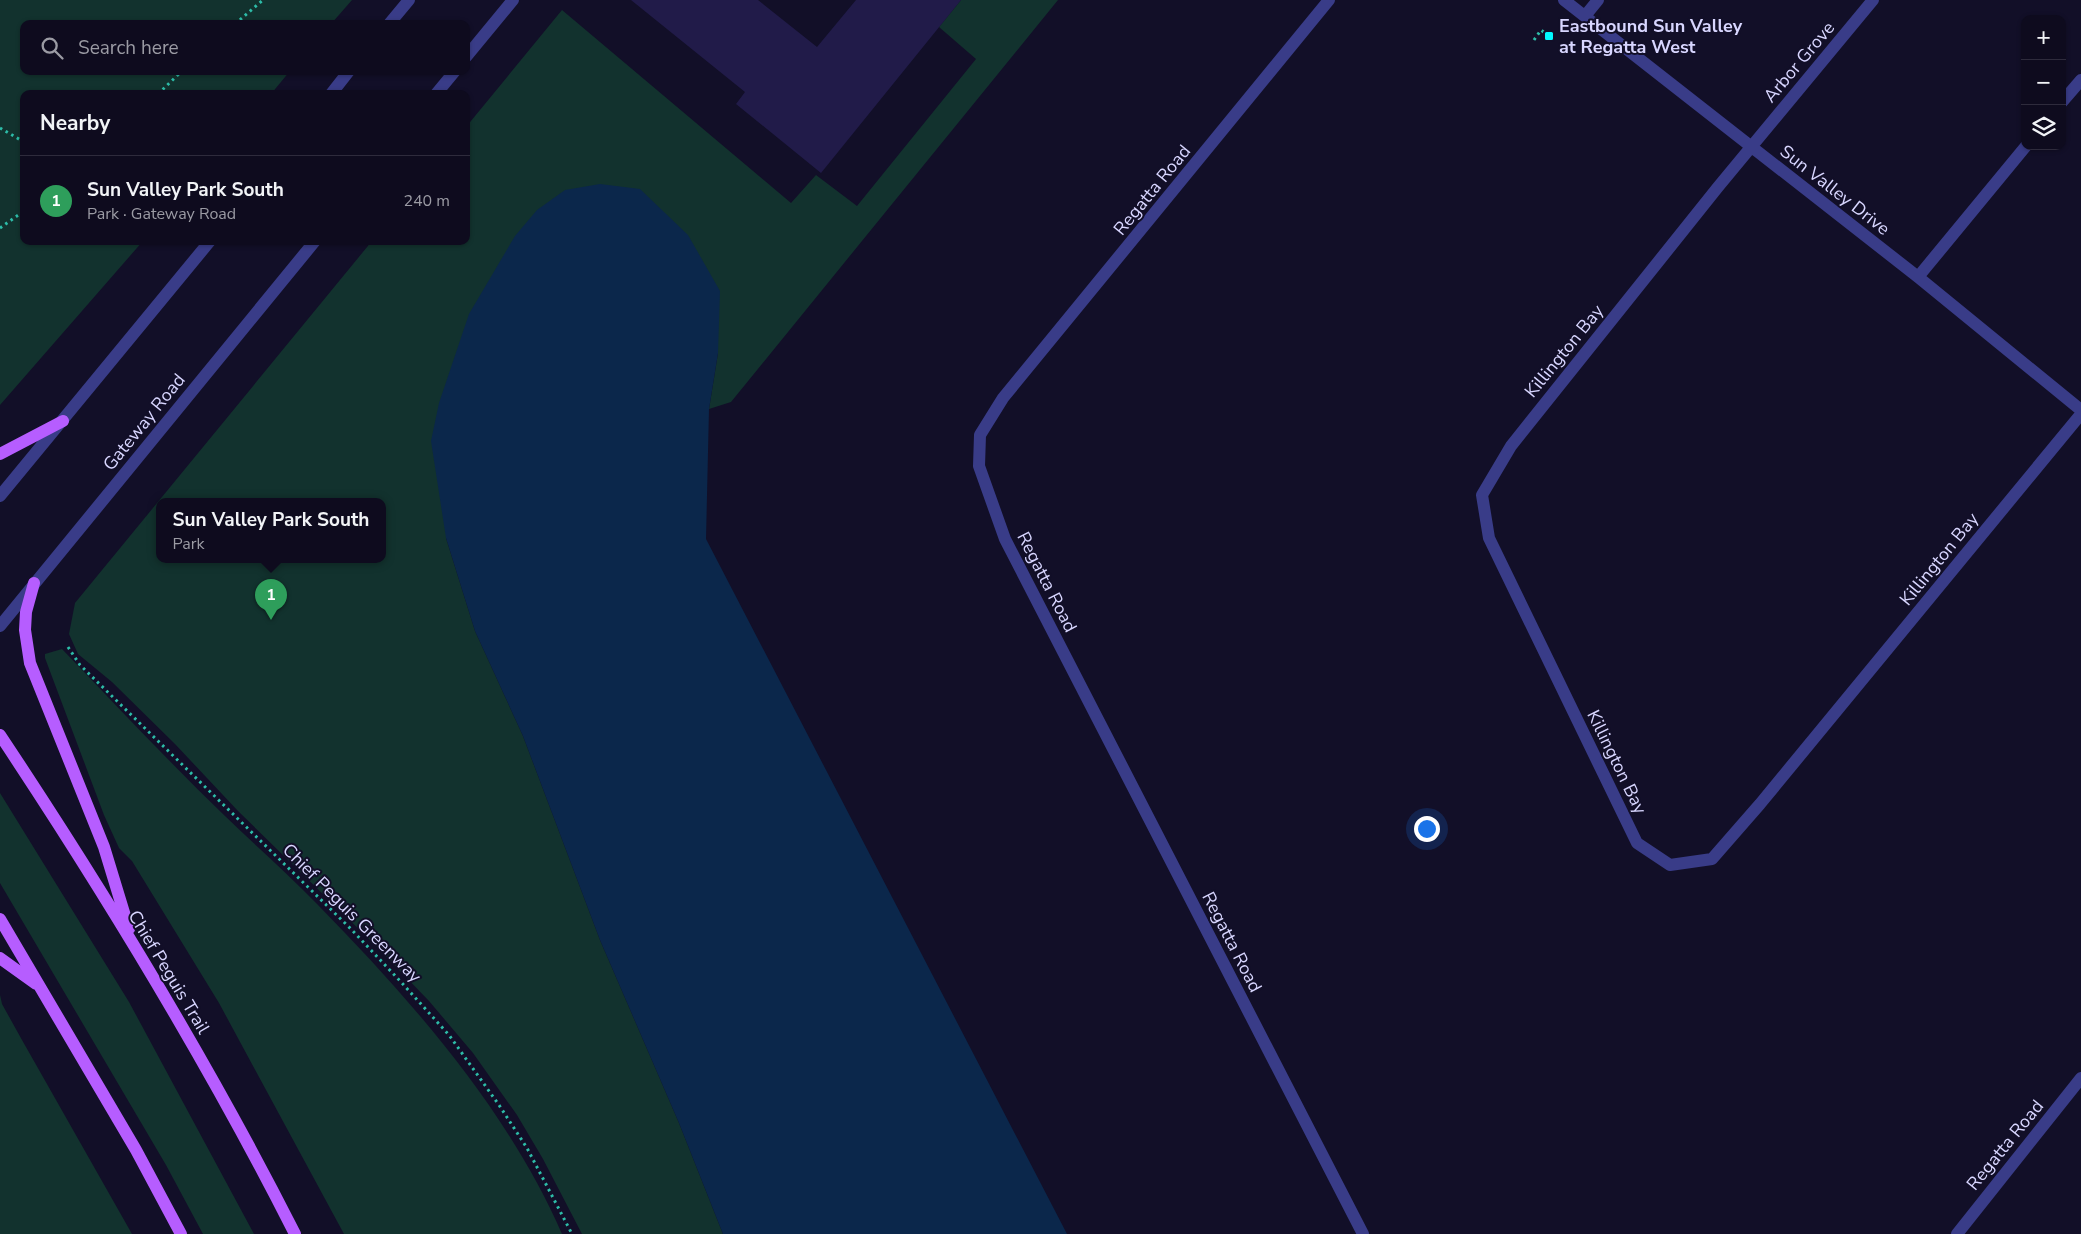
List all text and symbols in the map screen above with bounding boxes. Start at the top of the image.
place label: Eastbound Sun Valley at Regatta West [1559,14,1743,59]
map controls [2021,15,2066,150]
button: + [2021,15,2066,60]
street label: Arbor Grove [1758,16,1840,108]
search box [20,20,470,75]
marker: Eastbound Sun Valley at Regatta West [1543,30,1555,42]
icon: search [38,34,66,62]
text: Search here [78,35,179,61]
button: − [2021,60,2066,105]
button: layers [2021,105,2066,150]
text: Nearby [40,109,110,137]
street label: Sun Valley Drive [1775,139,1895,241]
street label: Regatta Road [1108,140,1196,240]
text: Sun Valley Park South [87,177,284,203]
text: 1 [51,190,61,212]
text: 240 m [403,190,450,212]
text: Park · Gateway Road [87,203,236,225]
street label: Killington Bay [1519,299,1609,402]
street label: Gateway Road [97,368,191,476]
popup [156,498,386,563]
text: Sun Valley Park South [173,507,369,533]
street label: Killington Bay [1894,507,1984,610]
street label: Regatta Road [1011,528,1083,636]
text: Park [173,533,205,555]
pin: 1 [255,579,287,620]
street label: Killington Bay [1581,706,1653,819]
your location [1414,816,1440,842]
street label: Chief Peguis Greenway [277,838,427,988]
street label: Regatta Road [1196,888,1268,996]
street label: Chief Peguis Trail [123,906,216,1039]
street label: Regatta Road [1961,1095,2049,1195]

